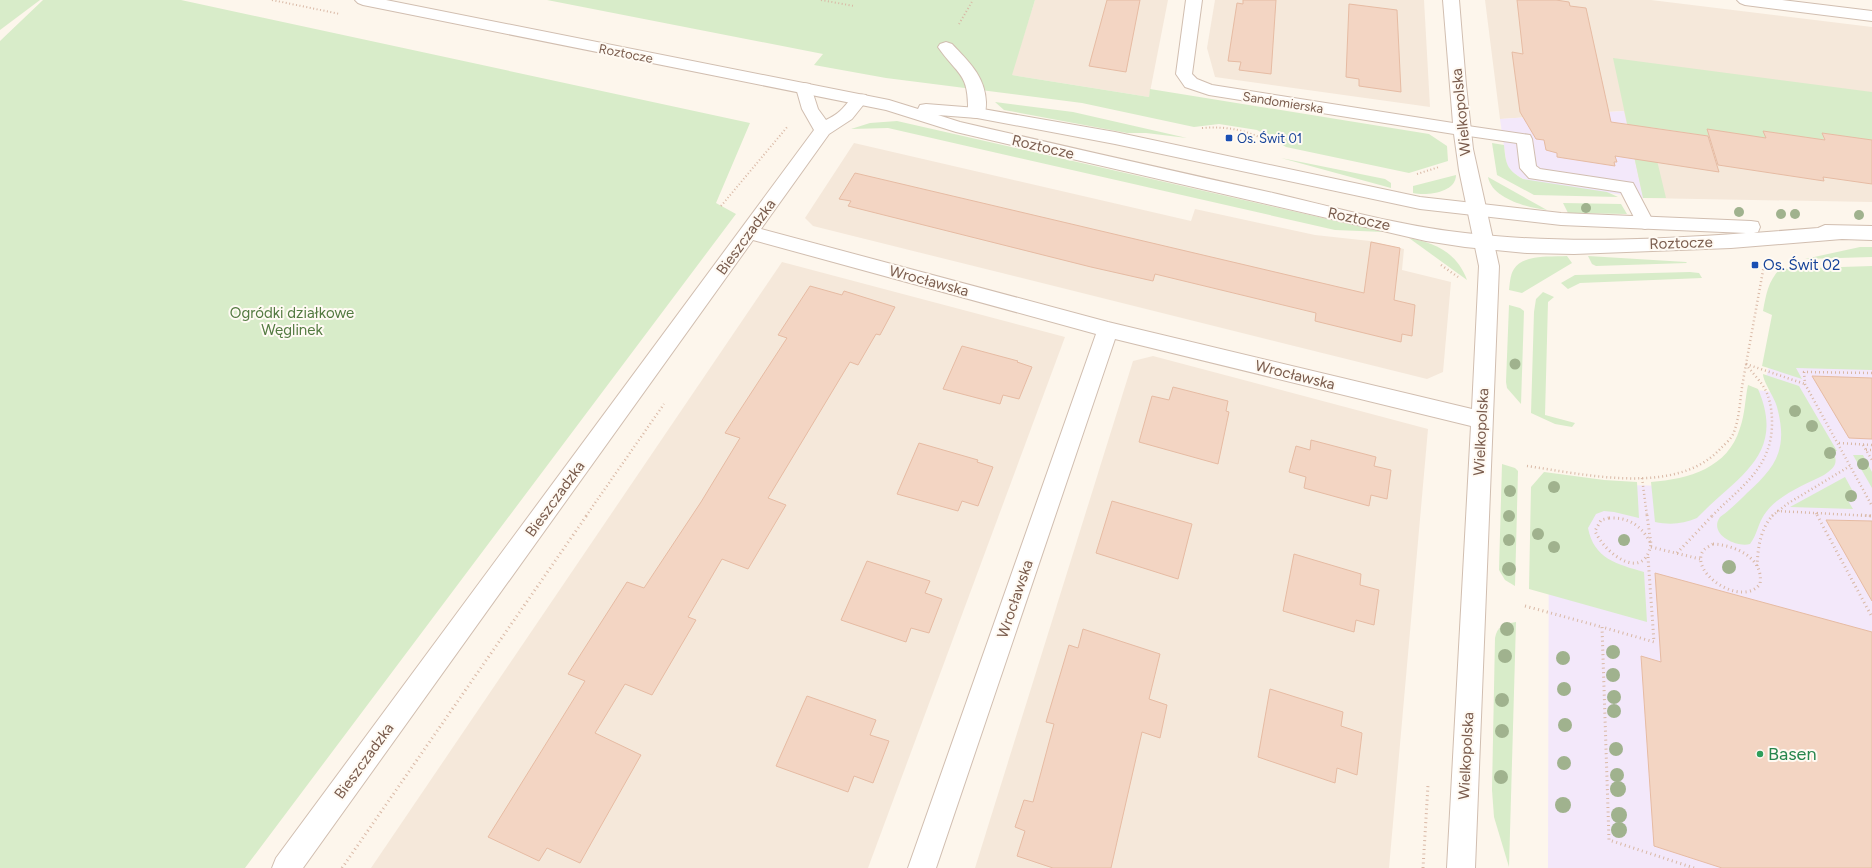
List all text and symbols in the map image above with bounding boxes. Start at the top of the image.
street label: Roztocze [597,41,654,66]
street label: Wielkopolska [1447,67,1475,157]
street label: Sandomierska [1242,89,1324,116]
street label: Roztocze [1010,131,1076,163]
place label: Os. Świt 01 [1237,131,1302,146]
marker: Os. Świt 01 [1224,133,1234,143]
street label: Bieszczadzka [712,196,780,278]
street label: Roztocze [1326,204,1392,234]
street label: Roztocze [1649,233,1713,253]
place label: Os. Świt 02 [1763,256,1840,274]
marker: Os. Świt 02 [1750,260,1760,270]
street label: Wrocławska [887,262,971,300]
park label: Ogródki działkowe Węglinek [230,304,354,339]
street label: Wrocławska [1253,356,1337,394]
street label: Wielkopolska [1470,388,1492,476]
street label: Bieszczadzka [521,458,589,540]
street label: Wrocławska [993,558,1037,640]
street label: Wielkopolska [1455,712,1477,800]
street label: Bieszczadzka [330,720,398,802]
place label: Basen [1768,743,1816,765]
marker: Basen [1755,749,1765,759]

